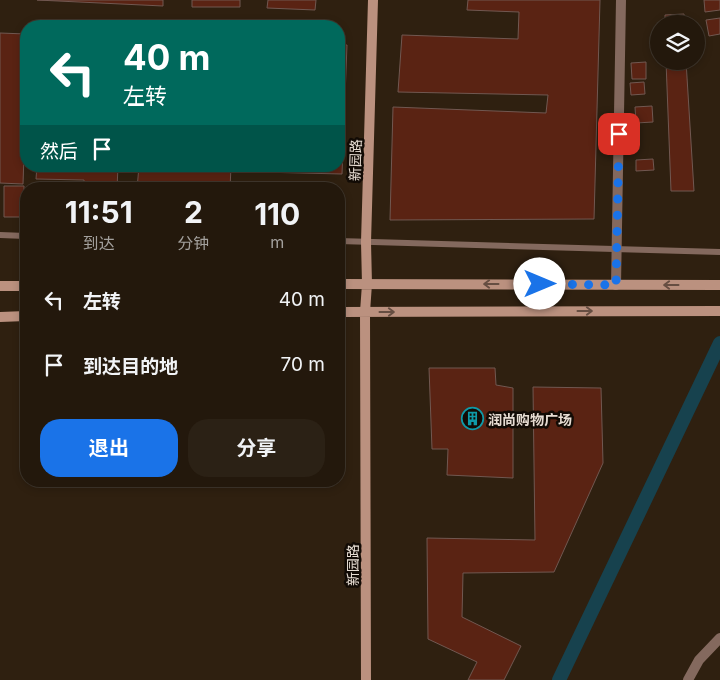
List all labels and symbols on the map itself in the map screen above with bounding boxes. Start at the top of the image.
pin [598,113,640,155]
street label: 新园路 [346,139,364,181]
position arrow [513,257,565,309]
one-way arrow [484,279,500,289]
one-way arrow [664,280,680,290]
one-way arrow [576,306,593,316]
one-way arrow [379,307,395,317]
building icon: 润尚购物广场 [460,407,484,431]
place label: 润尚购物广场 [488,411,572,428]
street label: 新园路 [344,544,361,586]

